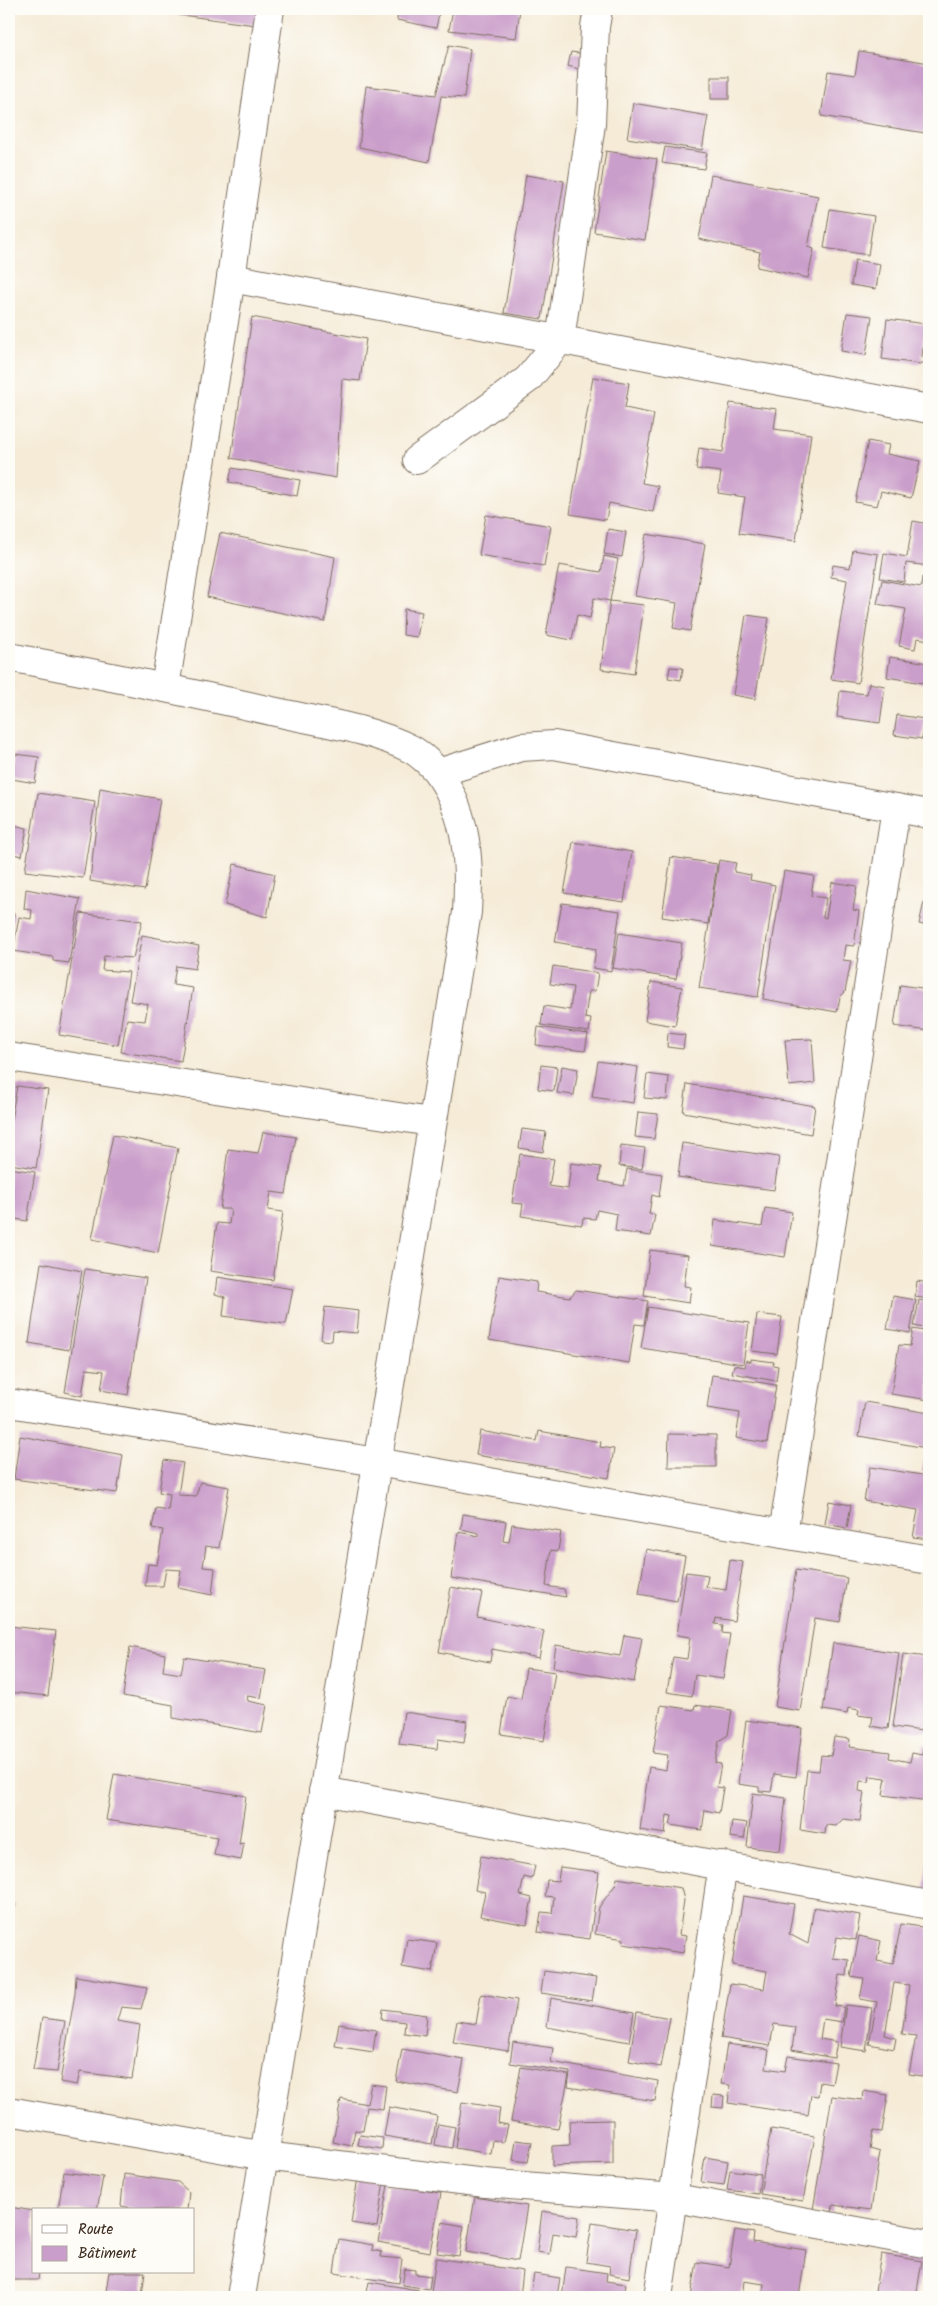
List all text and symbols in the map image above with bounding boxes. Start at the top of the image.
legend [32,2208,195,2274]
text: Route [78,2218,114,2242]
text: Bâtiment [78,2242,137,2266]

